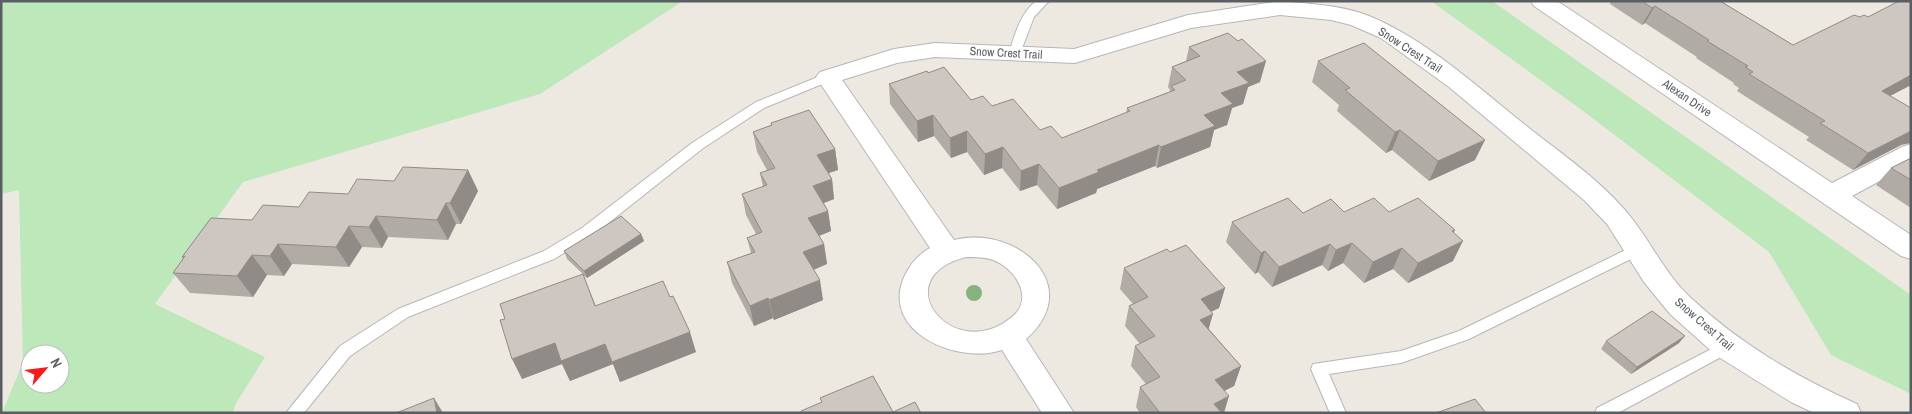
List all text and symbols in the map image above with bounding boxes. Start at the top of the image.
street label: Snow Crest Trail [1375,23,1445,77]
street label: Snow Crest Trail [969,43,1043,63]
street label: Alexan Drive [1658,75,1715,120]
street label: Snow Crest Trail [1671,294,1737,354]
north arrow [20,344,70,394]
text: N [47,355,66,371]

